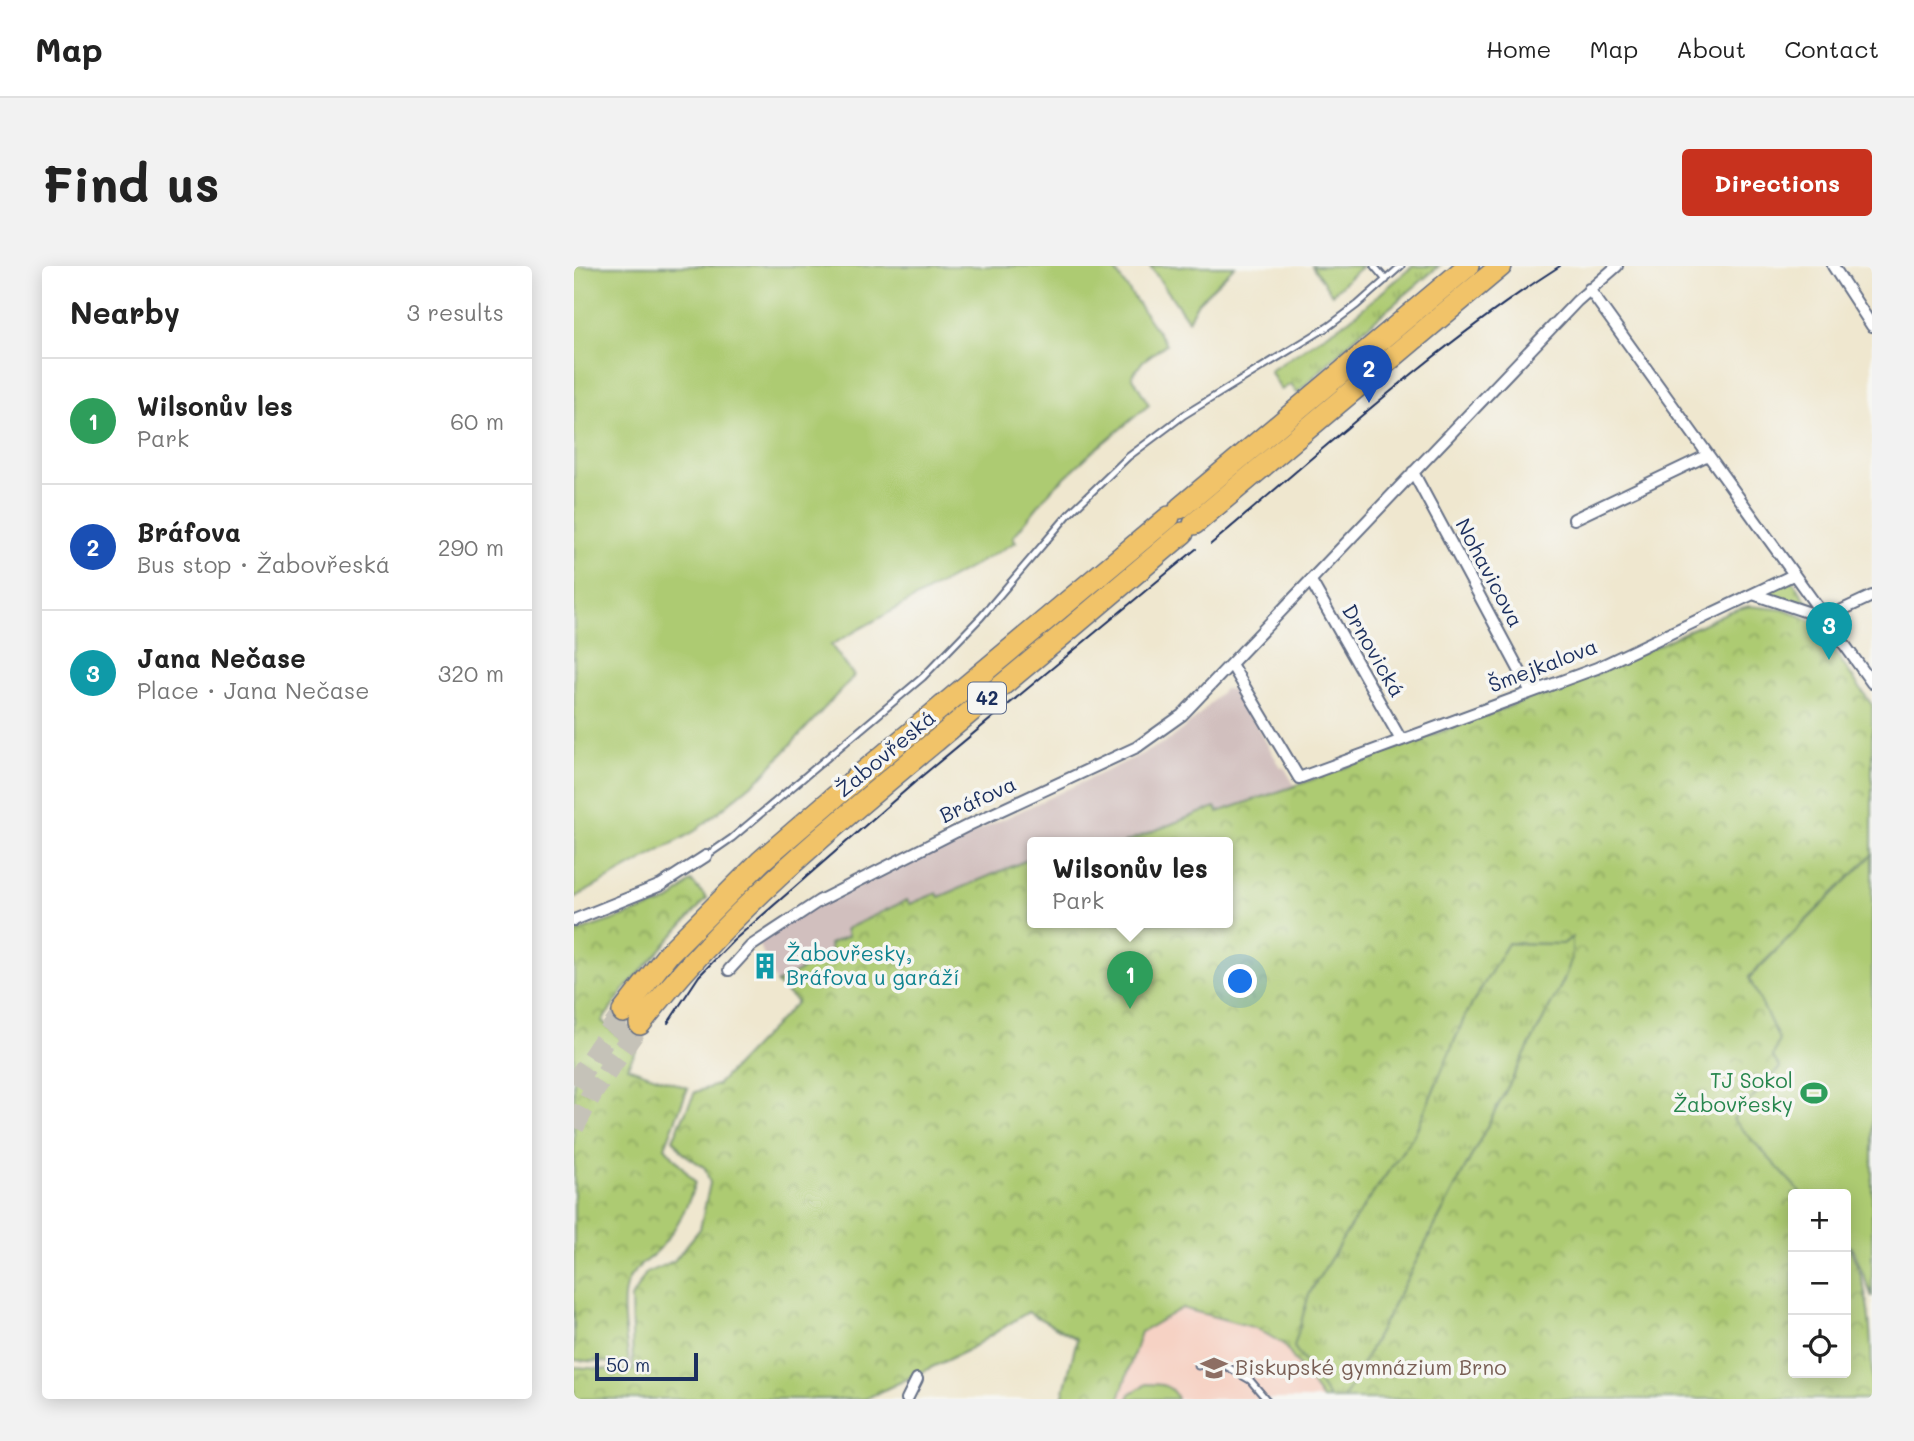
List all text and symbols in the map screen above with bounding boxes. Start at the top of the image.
text: Map [35,27,103,70]
text: Home [1486,33,1551,64]
text: Map [1589,33,1638,64]
text: About [1676,33,1746,64]
text: Contact [1784,33,1879,64]
button: Directions [1682,149,1872,216]
text: Find us [42,151,220,214]
text: Nearby [70,292,180,332]
text: 3 results [407,297,504,327]
pin: 2 [1346,345,1392,403]
text: Wilsonův les [137,389,293,423]
text: 1 [88,406,98,436]
text: 60 m [450,406,504,436]
text: Park [137,423,189,453]
street label: Nohavicova [1450,513,1530,631]
text: Bráfova [137,515,241,549]
text: 2 [87,532,99,562]
text: 290 m [438,532,504,562]
text: Bus stop · Žabovřeská [137,549,390,579]
street label: Drnovická [1337,599,1412,702]
pin: 3 [1806,602,1852,660]
street label: Šmejkalova [1484,631,1601,698]
text: Jana Nečase [137,641,306,675]
text: 3 [86,658,100,688]
text: 320 m [438,658,504,688]
text: Place · Jana Nečase [137,675,370,705]
road number: 42 [968,682,1006,714]
street label: Žabovřeská [830,703,940,802]
street label: Bráfova [935,769,1020,828]
popup [1027,837,1233,928]
text: Wilsonův les [1052,851,1208,885]
text: Park [1052,885,1104,915]
place label: Žabovřesky, Bráfova u garáží [786,939,960,990]
building icon: Žabovřesky, Bráfova u garáží [750,951,780,981]
pin: 1 [1107,951,1153,1009]
your location [1223,964,1257,998]
place label: TJ Sokol Žabovřesky [1673,1066,1793,1117]
sports icon: TJ Sokol Žabovřesky [1799,1078,1829,1108]
map controls [1788,1189,1851,1378]
button: + [1788,1189,1851,1252]
button: − [1788,1252,1851,1315]
button: locate [1788,1315,1851,1378]
scale bar [595,1350,698,1382]
text: 50 m [606,1352,650,1377]
school or university icon: Biskupské gymnázium Brno [1199,1353,1229,1383]
place label: Biskupské gymnázium Brno [1235,1353,1507,1380]

